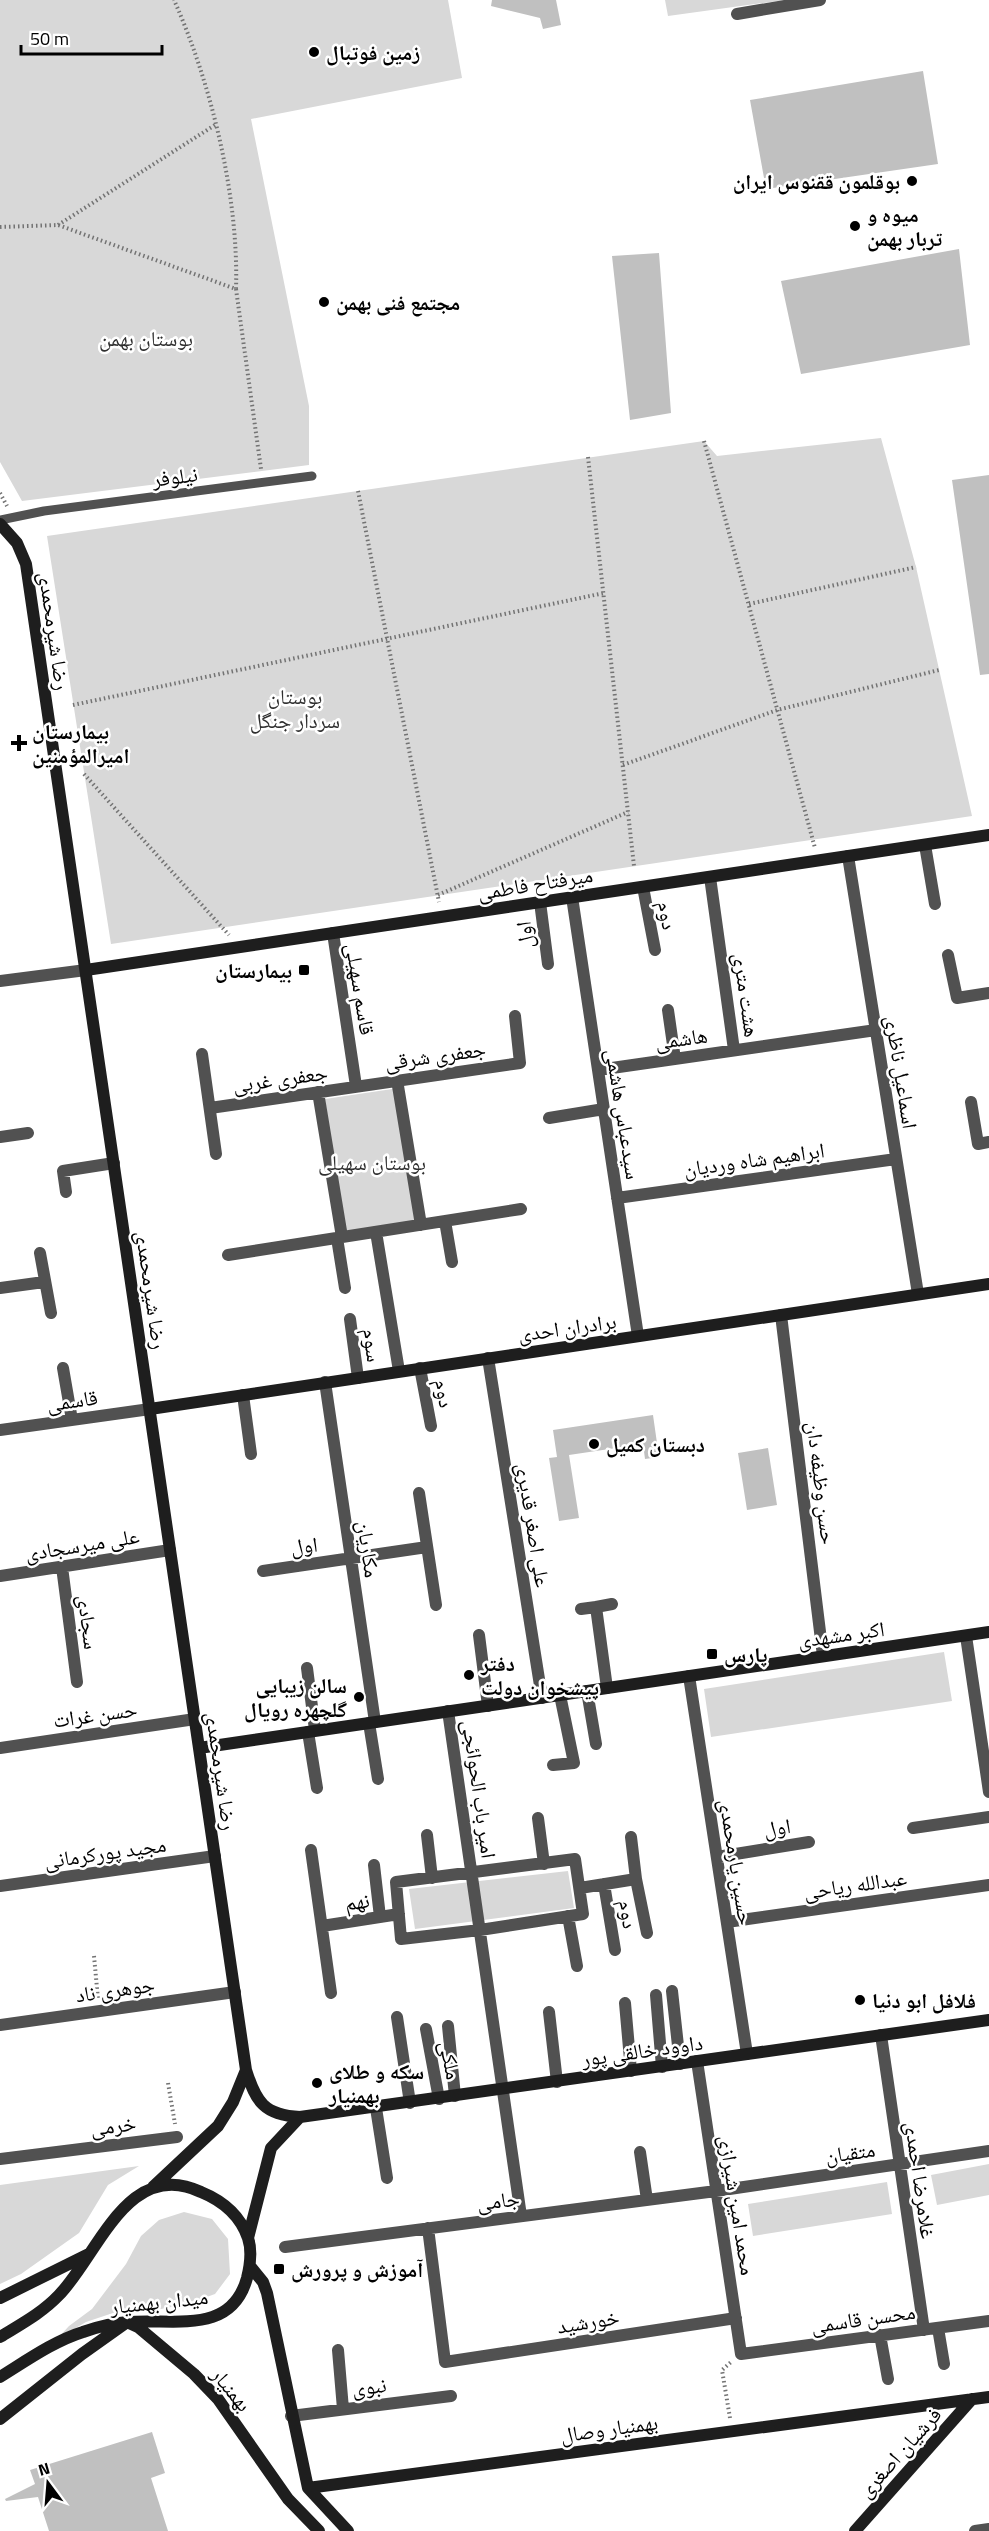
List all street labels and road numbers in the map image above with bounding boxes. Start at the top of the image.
street label: نیلوفر [149,457,200,495]
street label: رضا شیرمحمدی [31,570,79,692]
street label: میرفتاح فاطمی [475,858,595,908]
street label: دوم [650,898,686,932]
street label: اول [506,919,542,951]
street label: قاسم سهیلی [338,941,384,1037]
street label: هشت متری [725,951,769,1039]
street label: اسماعیل ناظری [877,1013,927,1131]
street label: هاشمی [653,1018,709,1058]
street label: جعفری شرقی [382,1032,488,1078]
street label: سیدعباس هاشمی [598,1046,650,1182]
street label: جعفری غربی [230,1056,330,1100]
street label: ابراهیم شاه وردیان [681,1133,827,1185]
street label: رضا شیرمحمدی [128,1229,176,1351]
street label: برادران احدی [516,1304,618,1350]
street label: سوم [355,1326,391,1364]
street label: دوم [427,1376,463,1410]
street label: قاسمی [44,1381,100,1419]
street label: حسن وظیفه دان [799,1420,845,1546]
street label: علی اصغر قدیری [508,1460,560,1590]
street label: مکاریان [349,1518,389,1580]
street label: علی میرسجادی [23,1519,142,1569]
street label: اول [288,1527,320,1563]
street label: سجادی [70,1593,108,1651]
street label: اکبر مشهدی [796,1612,886,1656]
street label: حسن غرات [51,1692,139,1736]
street label: رضا شیرمحمدی [198,1710,246,1832]
street label: امیر باب الحوائجی [454,1718,506,1860]
street label: حسین یارمحمدی [711,1797,763,1927]
street label: اول [761,1809,793,1845]
street label: مجید پورکرمانی [42,1828,168,1876]
street label: عبدالله ریاحی [801,1861,909,1907]
street label: نهم [342,1883,372,1919]
street label: دوم [611,1897,647,1931]
street label: جوهری ناد [73,1968,157,2010]
street label: داوود خالقی پور [578,2026,705,2074]
street label: ملکی [432,2038,470,2082]
street label: خرمی [88,2106,138,2144]
street label: غلامرضا احمدی [897,2119,945,2241]
street label: محمد امین شیرازی [711,2132,765,2278]
street label: متقیان [823,2133,877,2171]
street label: جامی [475,2182,521,2218]
street label: میدان بهمنیار [107,2280,210,2322]
street label: محسن قاسمی [809,2295,917,2341]
street label: خورشید [555,2300,621,2342]
street label: بهمنیار [203,2359,260,2418]
street label: نبوی [350,2368,388,2404]
street label: فرشیان اصغری [849,2399,949,2505]
street label: بهمنیار وصال [558,2405,660,2451]

